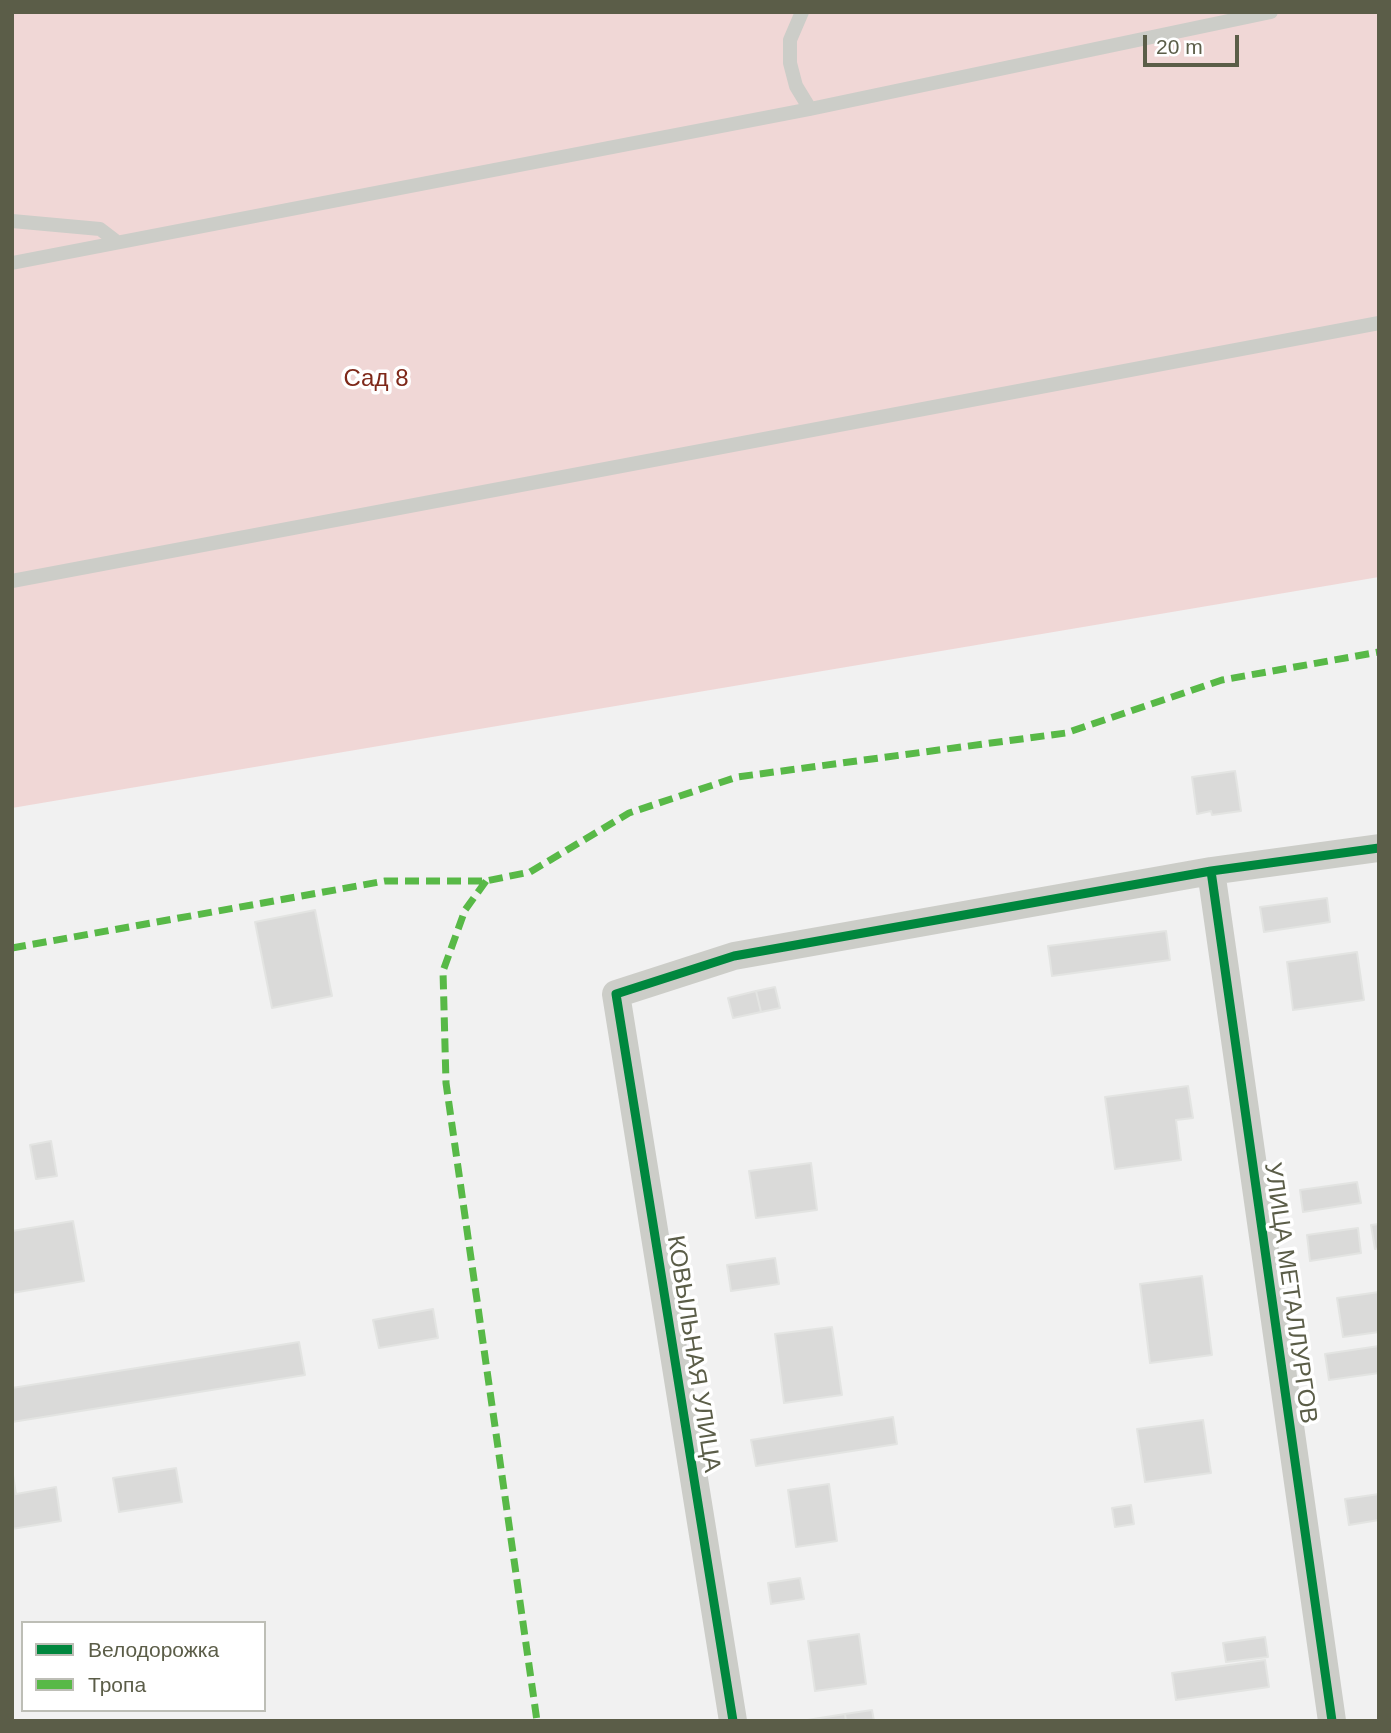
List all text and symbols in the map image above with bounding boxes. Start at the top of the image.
scale bar [1146,21,1242,65]
text: 20 m [1156,35,1203,58]
park label: Сад 8 [344,365,408,393]
street label: УЛИЦА МЕТАЛЛУРГОВ [1257,1161,1323,1425]
street label: КОВЫЛЬНАЯ УЛИЦА [660,1233,726,1475]
legend [21,1621,266,1712]
text: Велодорожка [88,1638,219,1661]
text: Тропа [88,1673,146,1696]

